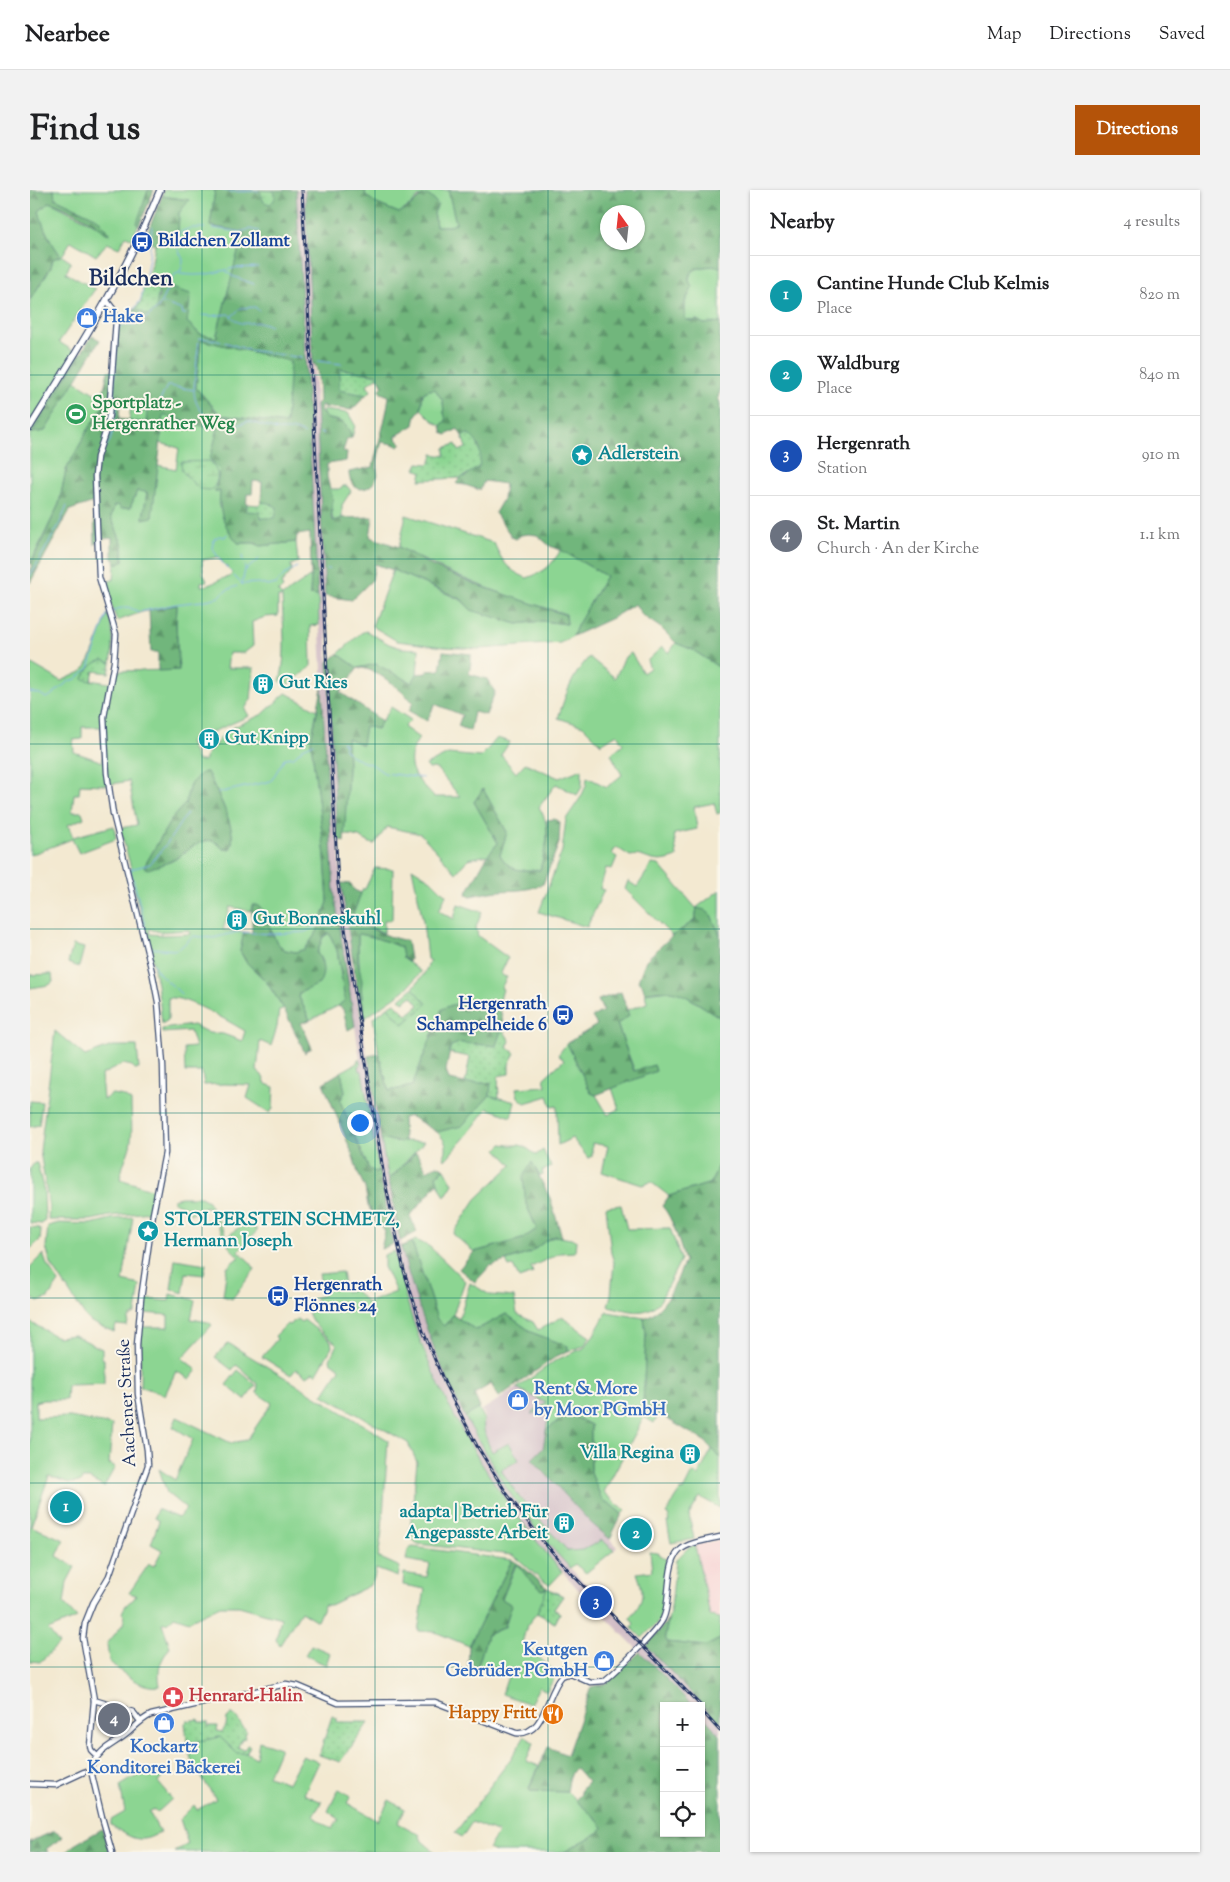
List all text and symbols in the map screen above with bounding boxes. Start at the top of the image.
text: Nearbee [25,18,110,52]
text: Map [987,22,1022,48]
text: Directions [1050,22,1131,48]
text: Saved [1159,22,1205,48]
text: Find us [30,105,140,156]
button: Directions [1075,105,1200,155]
north arrow [600,205,645,250]
text: Nearby [770,208,835,238]
text: 4 results [1124,211,1180,234]
place label: Bildchen Zollamt [158,229,291,255]
bus stop icon: Bildchen Zollamt [130,230,154,254]
district label: Bildchen [89,264,173,296]
text: Cantine Hunde Club Kelmis [817,271,1049,298]
text: 1 [783,284,789,307]
text: 820 m [1140,284,1180,307]
text: Place [817,298,852,321]
place label: Hake [103,305,144,331]
shop icon: Hake [75,306,99,330]
text: Waldburg [817,351,899,378]
text: 2 [782,364,790,387]
text: 840 m [1139,364,1180,387]
text: Place [817,378,852,401]
place label: Sportplatz - Hergenrather Weg [92,391,235,438]
sports icon: Sportplatz - Hergenrather Weg [64,402,88,426]
text: Hergenrath [817,431,910,458]
place label: Adlerstein [598,442,680,468]
place icon: Adlerstein [570,443,594,467]
text: 3 [783,444,789,467]
text: 910 m [1142,444,1180,467]
text: Station [817,458,867,481]
text: St. Martin [817,511,900,538]
text: 4 [782,524,790,547]
text: 1.1 km [1140,524,1180,547]
text: Church · An der Kirche [817,538,979,561]
place label: Gut Ries [279,671,348,697]
building icon: Gut Ries [251,672,275,696]
place label: Gut Knipp [225,726,309,752]
building icon: Gut Knipp [197,727,221,751]
place label: Gut Bonneskuhl [253,907,382,933]
building icon: Gut Bonneskuhl [225,908,249,932]
place label: Hergenrath Schampelheide 6 [416,992,547,1039]
bus stop icon: Hergenrath Schampelheide 6 [551,1003,575,1027]
your location [347,1110,373,1136]
place label: STOLPERSTEIN SCHMETZ, Hermann Joseph [164,1208,400,1255]
place icon: STOLPERSTEIN SCHMETZ, Hermann Joseph [136,1219,160,1243]
place label: Hergenrath Flönnes 24 [294,1273,383,1320]
bus stop icon: Hergenrath Flönnes 24 [266,1284,290,1308]
street label: Aachener Straße [112,1338,144,1468]
place label: Rent & More by Moor PGmbH [533,1377,667,1424]
shop icon: Rent & More by Moor PGmbH [506,1388,530,1412]
place label: Villa Regina [580,1441,675,1467]
building icon: Villa Regina [678,1442,702,1466]
pin: 1 [50,1488,82,1526]
place label: adapta | Betrieb Für Angepasste Arbeit [400,1500,549,1547]
building icon: adapta | Betrieb Für Angepasste Arbeit [552,1511,576,1535]
pin: 2 [620,1515,652,1553]
pin: 3 [580,1583,612,1621]
place label: Keutgen Gebrüder PGmbH [445,1638,589,1685]
shop icon: Keutgen Gebrüder PGmbH [592,1649,616,1673]
place label: Henrard-Halin [189,1684,303,1710]
pharmacy icon: Henrard-Halin [161,1685,185,1709]
pin: 4 [98,1700,130,1738]
place label: Happy Fritt [449,1701,538,1727]
restaurant icon: Happy Fritt [541,1702,565,1726]
map controls [660,1702,705,1837]
button: + [660,1702,705,1747]
shop icon: Kockartz Konditorei Bäckerei [152,1711,176,1735]
place label: Kockartz Konditorei Bäckerei [87,1735,242,1782]
button: − [660,1747,705,1792]
button: locate [660,1792,705,1837]

